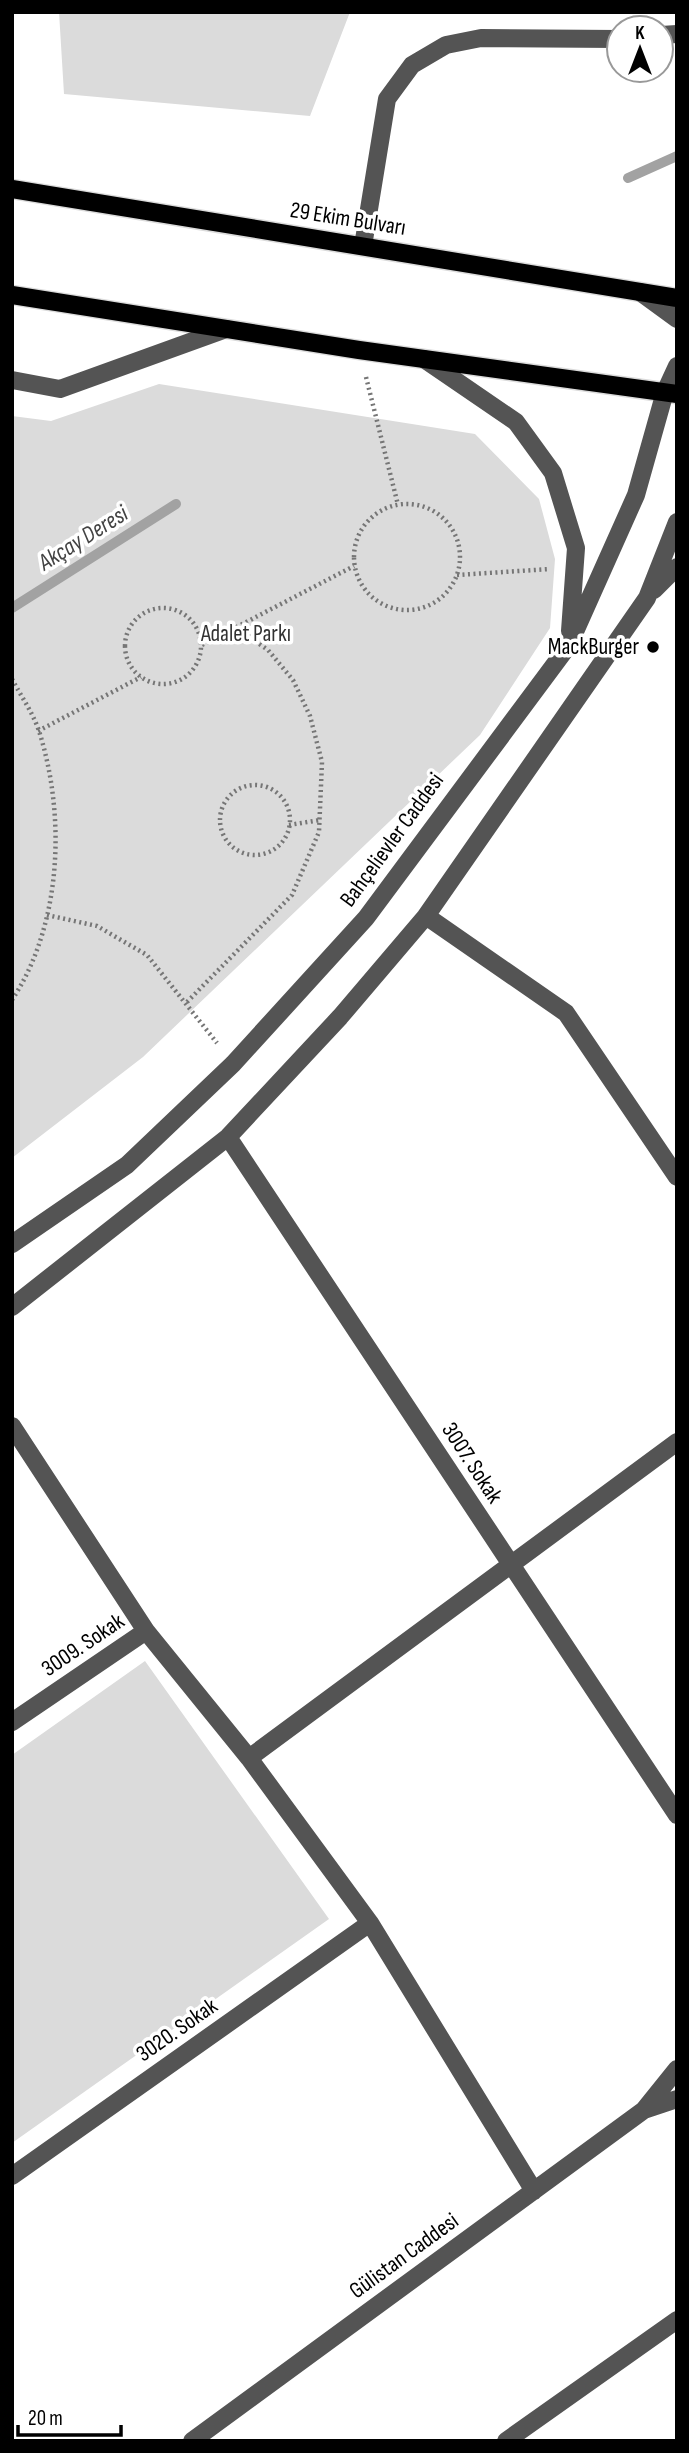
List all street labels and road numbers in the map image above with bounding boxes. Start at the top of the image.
street label: 29 Ekim Bulvarı [288,196,408,242]
street label: Bahçelievler Caddesi [334,768,450,912]
street label: 3007. Sokak [435,1417,509,1509]
street label: 3009. Sokak [36,1607,130,1683]
street label: 3020. Sokak [131,1992,223,2068]
street label: Gülistan Caddesi [344,2207,464,2305]

